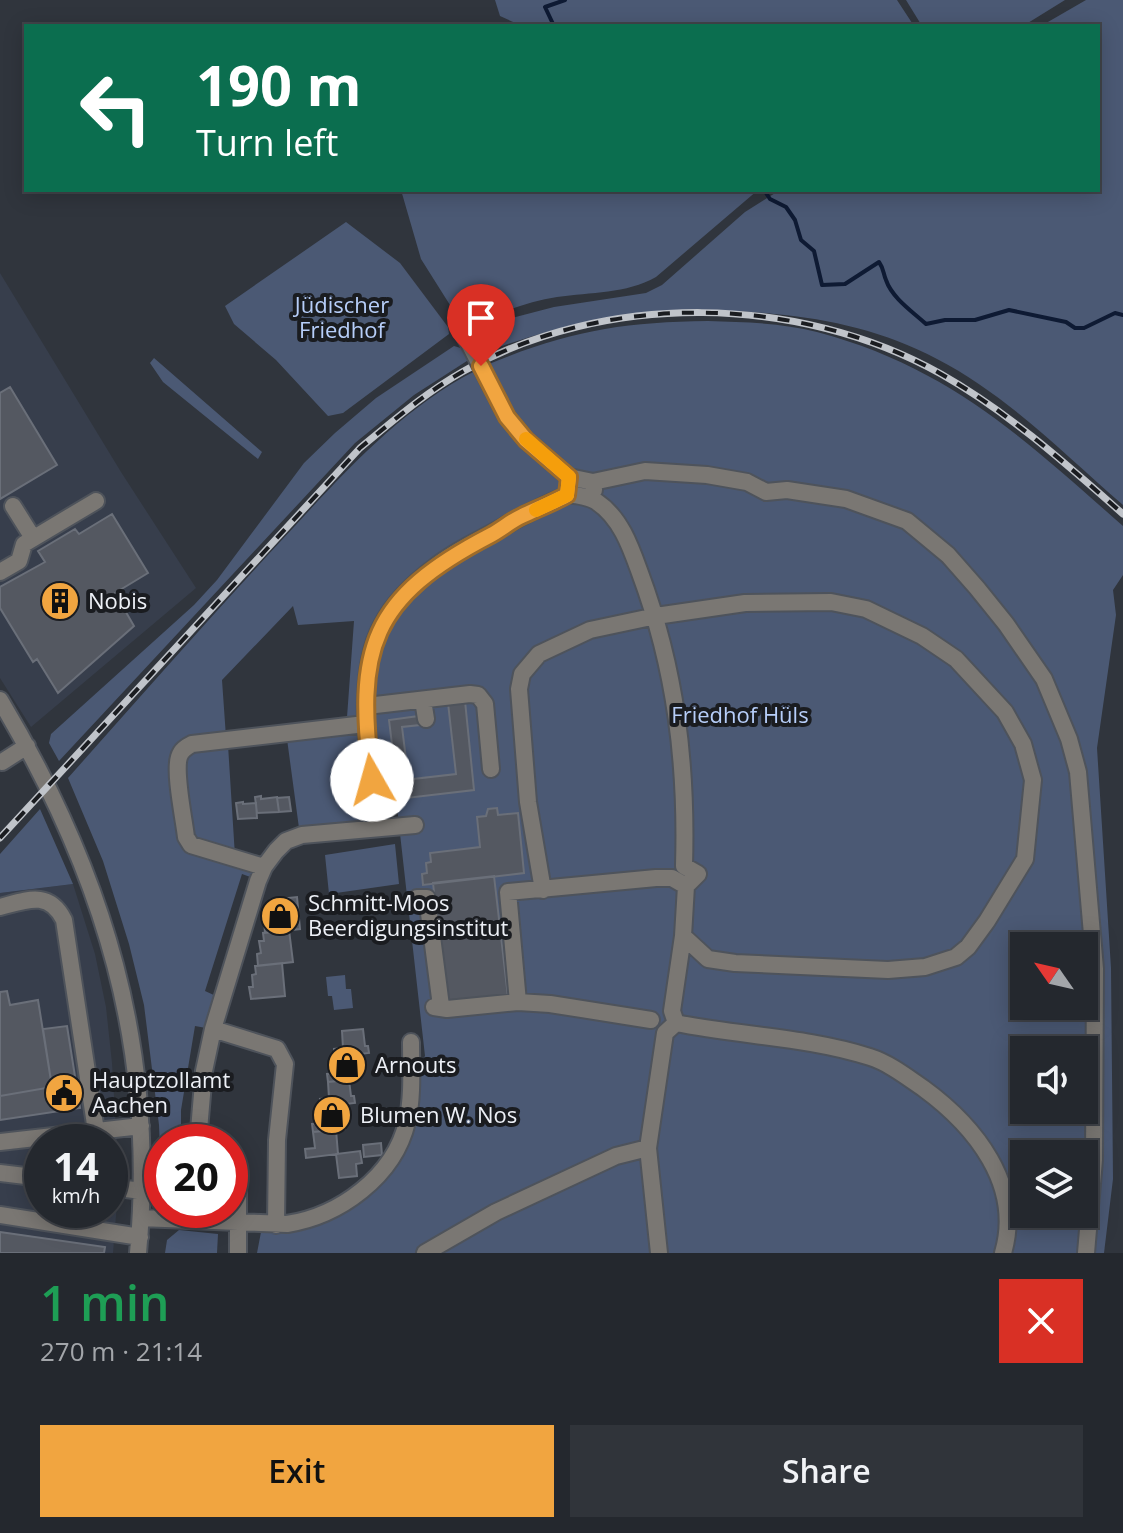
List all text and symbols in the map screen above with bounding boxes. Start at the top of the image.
text: 190 m [196,46,362,122]
icon: left [64,56,168,160]
text: Turn left [196,118,338,167]
pin [447,284,515,366]
park label: Jüdischer Friedhof [293,289,389,344]
icon: arrive [459,296,503,340]
building icon: Nobis [39,580,81,622]
place label: Nobis [88,585,147,615]
park label: Friedhof Hüls [671,699,809,729]
position arrow [330,738,414,822]
place label: Schmitt-Moos Beerdigungsinstitut [308,887,509,942]
shop icon: Schmitt-Moos Beerdigungsinstitut [259,895,301,937]
north arrow [1010,932,1098,1020]
map controls [1010,932,1098,1228]
button: sound [1010,1036,1098,1124]
shop icon: Arnouts [326,1044,368,1086]
place label: Arnouts [375,1049,456,1079]
place label: Hauptzollamt Aachen [92,1064,230,1119]
public building icon: Hauptzollamt Aachen [43,1072,85,1114]
shop icon: Blumen W. Nos [311,1094,353,1136]
place label: Blumen W. Nos [360,1099,517,1129]
speed limit sign: 20 [144,1124,248,1228]
text: 14 [53,1138,99,1193]
button: layers [1010,1140,1098,1228]
text: km/h [52,1182,100,1209]
text: 1 min [40,1270,170,1335]
button: close [999,1279,1083,1363]
text: 270 m · 21:14 [40,1333,202,1369]
button: Exit [40,1425,554,1517]
button: Share [570,1425,1083,1517]

